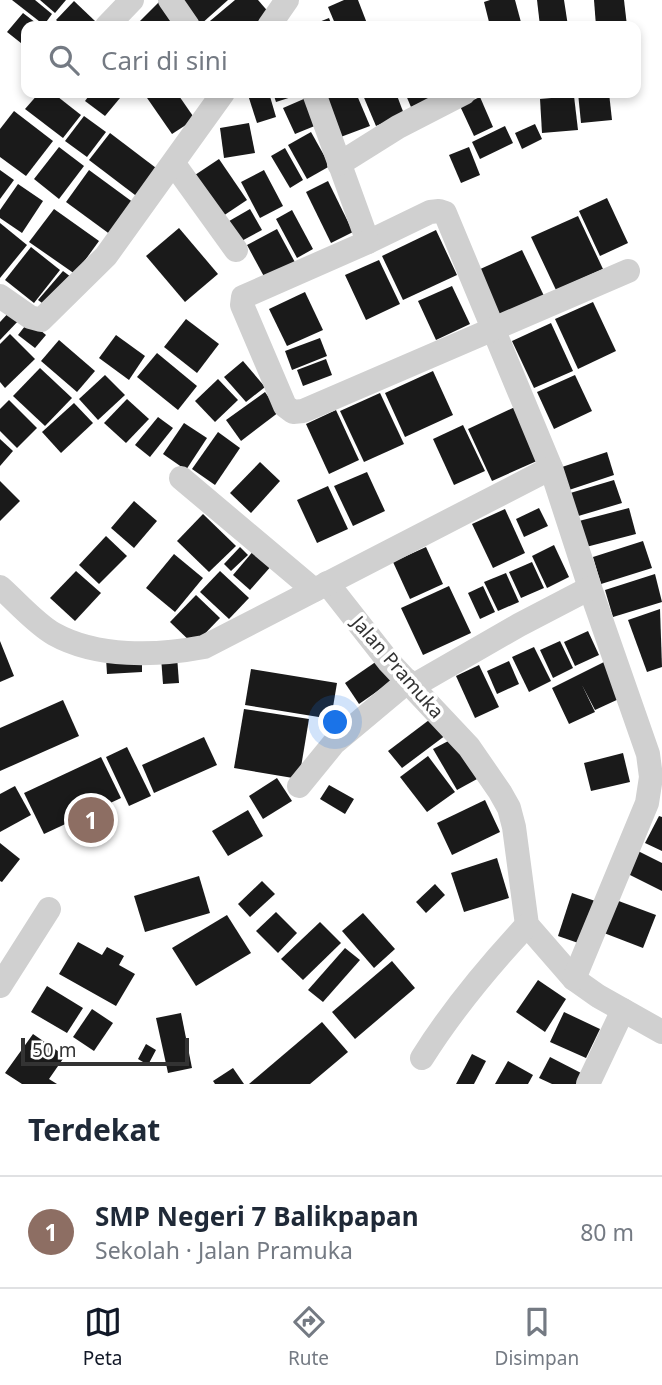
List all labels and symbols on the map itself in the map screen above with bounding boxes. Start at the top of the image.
street label: Jalan Pramuka [345,609,450,724]
your location [318,705,352,739]
pin: 1 [68,794,114,846]
scale bar [21,1035,189,1067]

